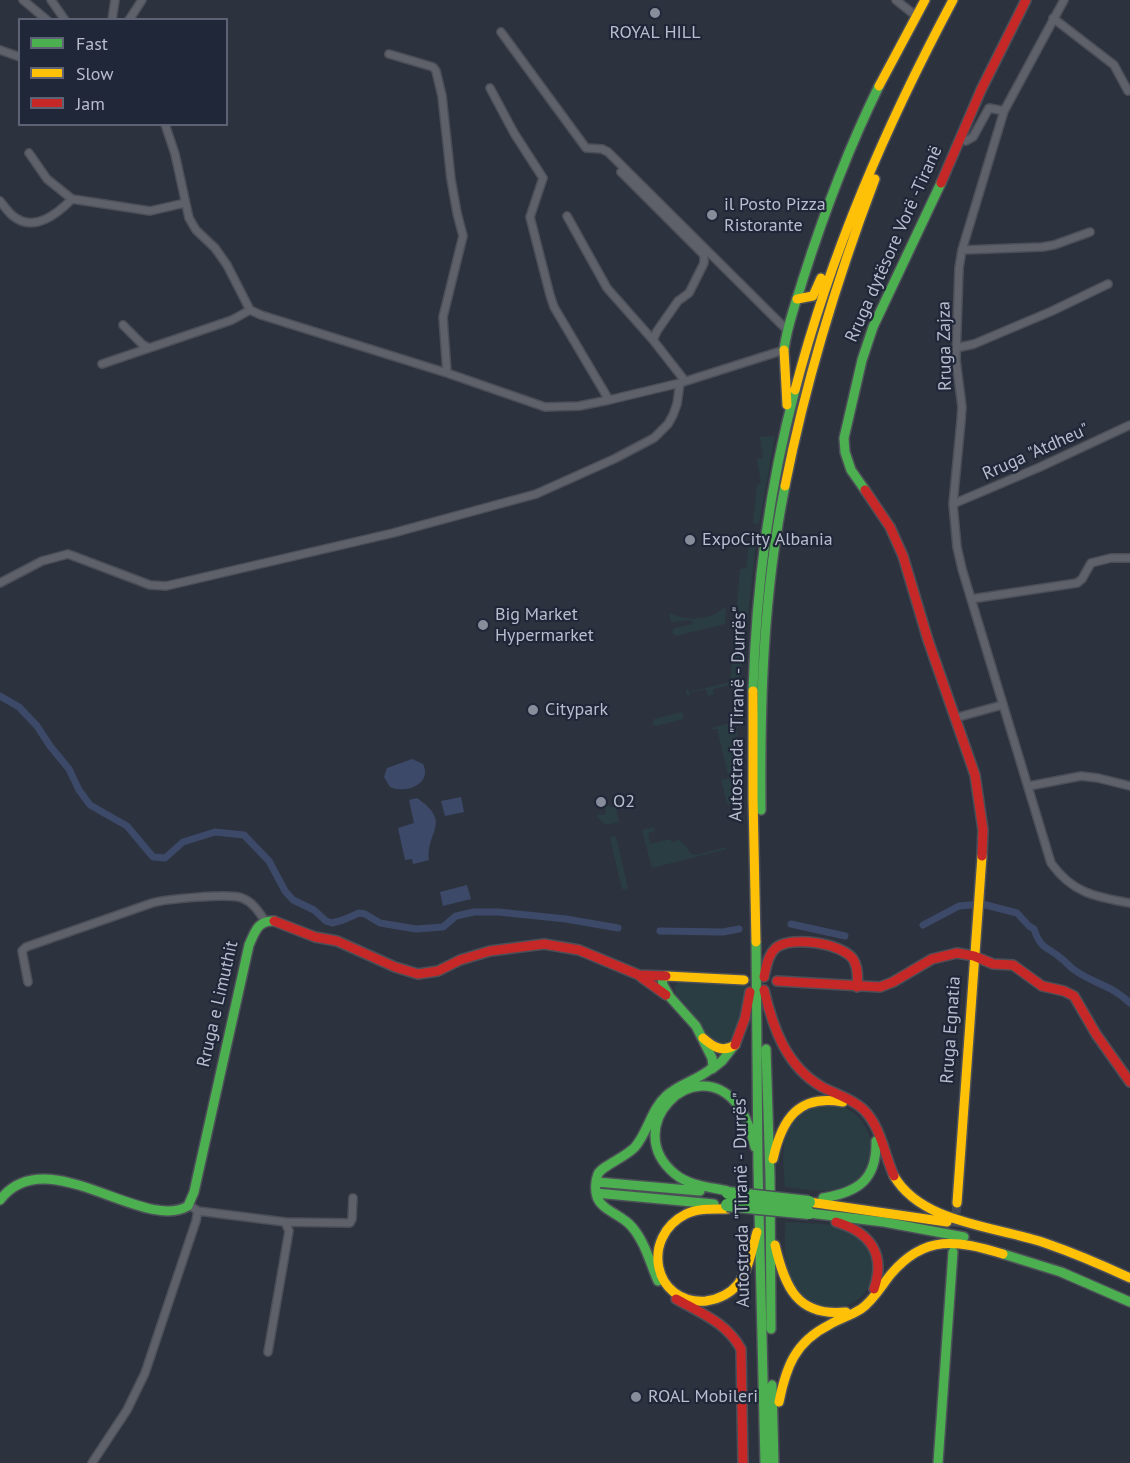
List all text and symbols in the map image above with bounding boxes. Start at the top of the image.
marker: ROYAL HILL [648,6,662,20]
legend [18,18,228,126]
place label: ROYAL HILL [610,22,700,44]
text: Fast [76,32,108,55]
text: Slow [76,62,114,85]
text: Jam [76,92,105,115]
street label: Rruga dytësore Vorë -Tiranë [841,142,947,346]
place label: il Posto Pizza Ristorante [724,194,826,236]
marker: il Posto Pizza Ristorante [705,208,719,222]
street label: Rruga Zajza [933,301,957,391]
street label: Rruga "Atdheu" [979,419,1093,485]
place label: ExpoCity Albania [702,529,833,551]
marker: ExpoCity Albania [683,533,697,547]
place label: Big Market Hypermarket [495,604,594,646]
street label: Autostrada "Tiranë - Durrës" [725,606,751,822]
marker: Big Market Hypermarket [476,618,490,632]
place label: Citypark [545,699,608,721]
marker: Citypark [526,703,540,717]
place label: O2 [613,791,635,813]
marker: O2 [594,795,608,809]
street label: Rruga e Limuthit [193,939,243,1069]
street label: Rruga Egnatia [936,976,966,1084]
street label: Autostrada "Tiranë - Durrës" [729,1092,755,1308]
place label: ROAL Mobileri [648,1386,758,1408]
marker: ROAL Mobileri [629,1390,643,1404]

